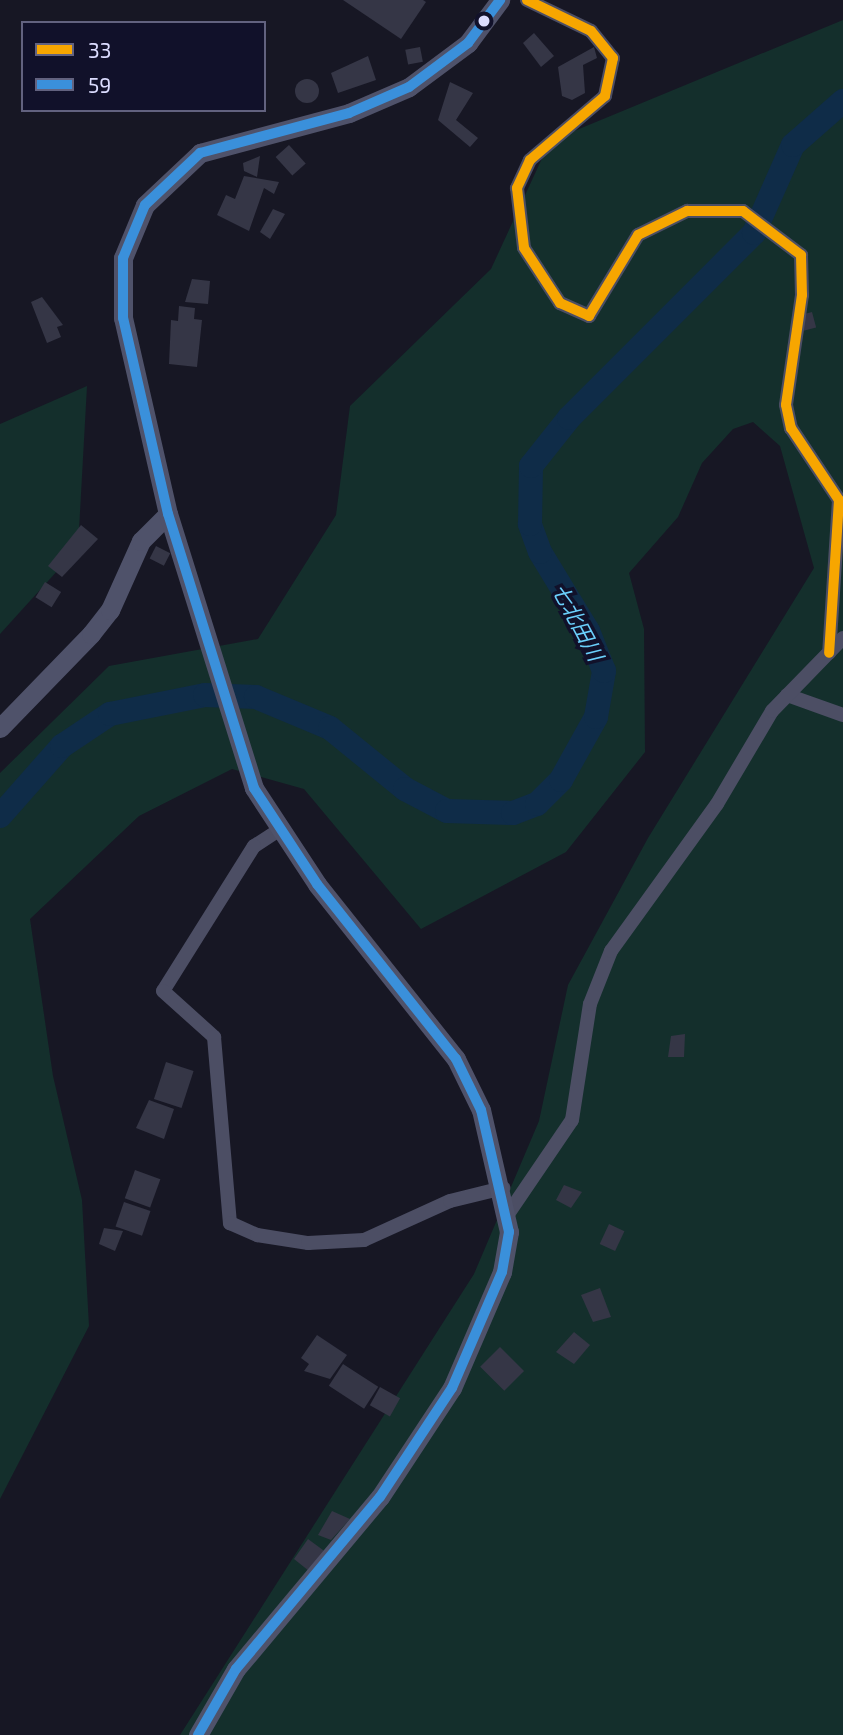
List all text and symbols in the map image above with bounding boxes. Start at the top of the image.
unlabelled marker [477,14,491,28]
legend [21,21,266,112]
text: 33 [88,37,111,62]
text: 59 [88,72,111,97]
water label: 七北田川 [547,579,609,665]

